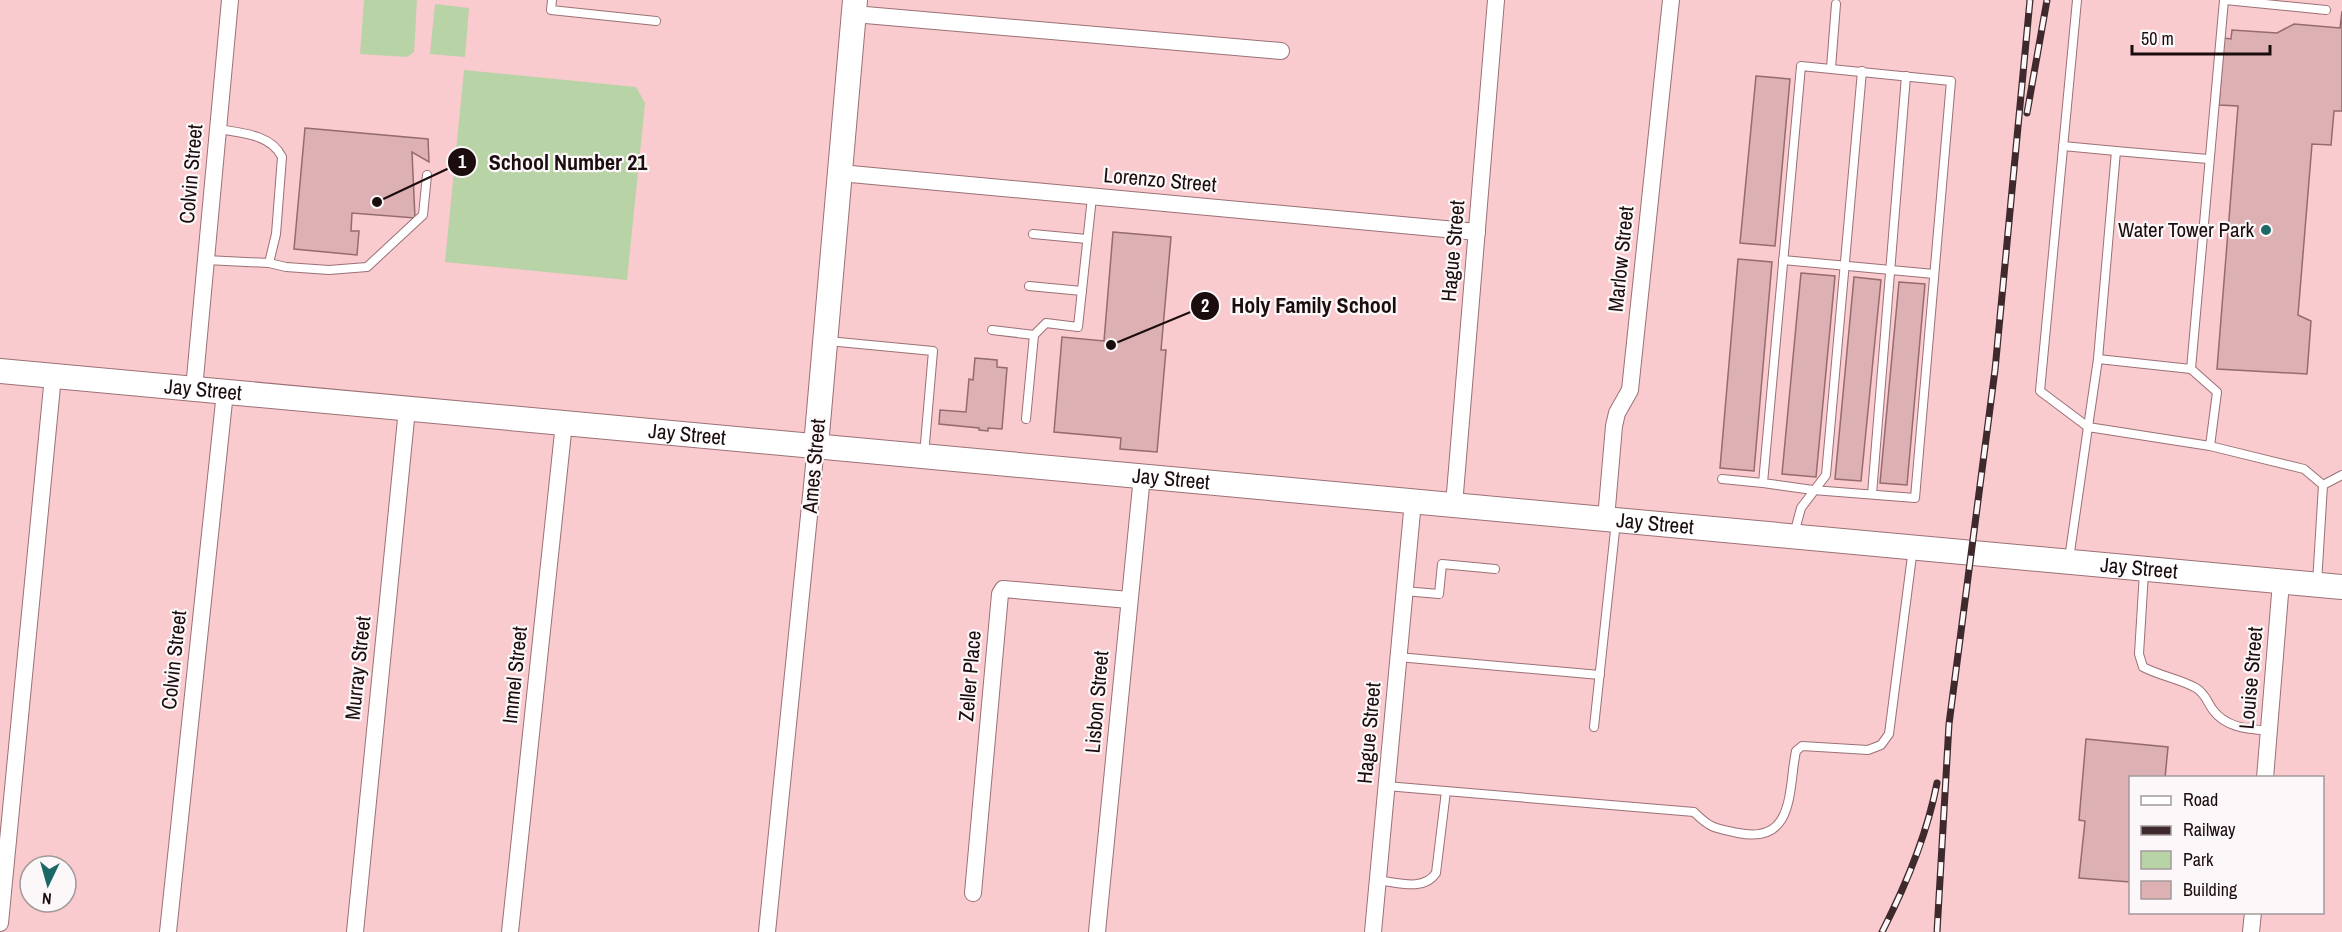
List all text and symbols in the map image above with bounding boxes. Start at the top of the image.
scale bar [2132,18,2270,56]
text: 50 m [2141,26,2174,51]
street label: Colvin Street [172,123,209,225]
callout: School Number 21 [447,142,659,182]
text: School Number 21 [489,147,648,177]
text: 1 [458,149,467,174]
street label: Lorenzo Street [1103,160,1218,199]
street label: Hague Street [1434,199,1471,303]
street label: Marlow Street [1601,204,1640,313]
place label: Water Tower Park [2118,215,2254,244]
marker: Water Tower Park [2259,223,2273,237]
callout: Holy Family School [1190,286,1409,326]
text: Holy Family School [1231,290,1397,320]
text: 2 [1201,293,1209,318]
street label: Jay Street [163,371,243,407]
street label: Jay Street [647,416,727,452]
street label: Ames Street [795,417,832,515]
street label: Jay Street [1131,461,1211,497]
street label: Jay Street [1615,505,1695,541]
street label: Jay Street [2099,550,2179,586]
street label: Colvin Street [154,609,193,711]
street label: Murray Street [338,614,377,721]
street label: Immel Street [495,625,534,725]
street label: Louise Street [2232,625,2269,730]
street label: Zeller Place [951,629,988,723]
street label: Lisbon Street [1078,649,1115,754]
street label: Hague Street [1350,681,1387,785]
legend [2129,776,2324,914]
text: Road [2183,787,2218,812]
text: Railway [2183,817,2236,842]
text: Park [2183,847,2214,872]
north arrow [18,854,78,914]
text: Building [2183,877,2238,902]
text: N [41,888,52,910]

